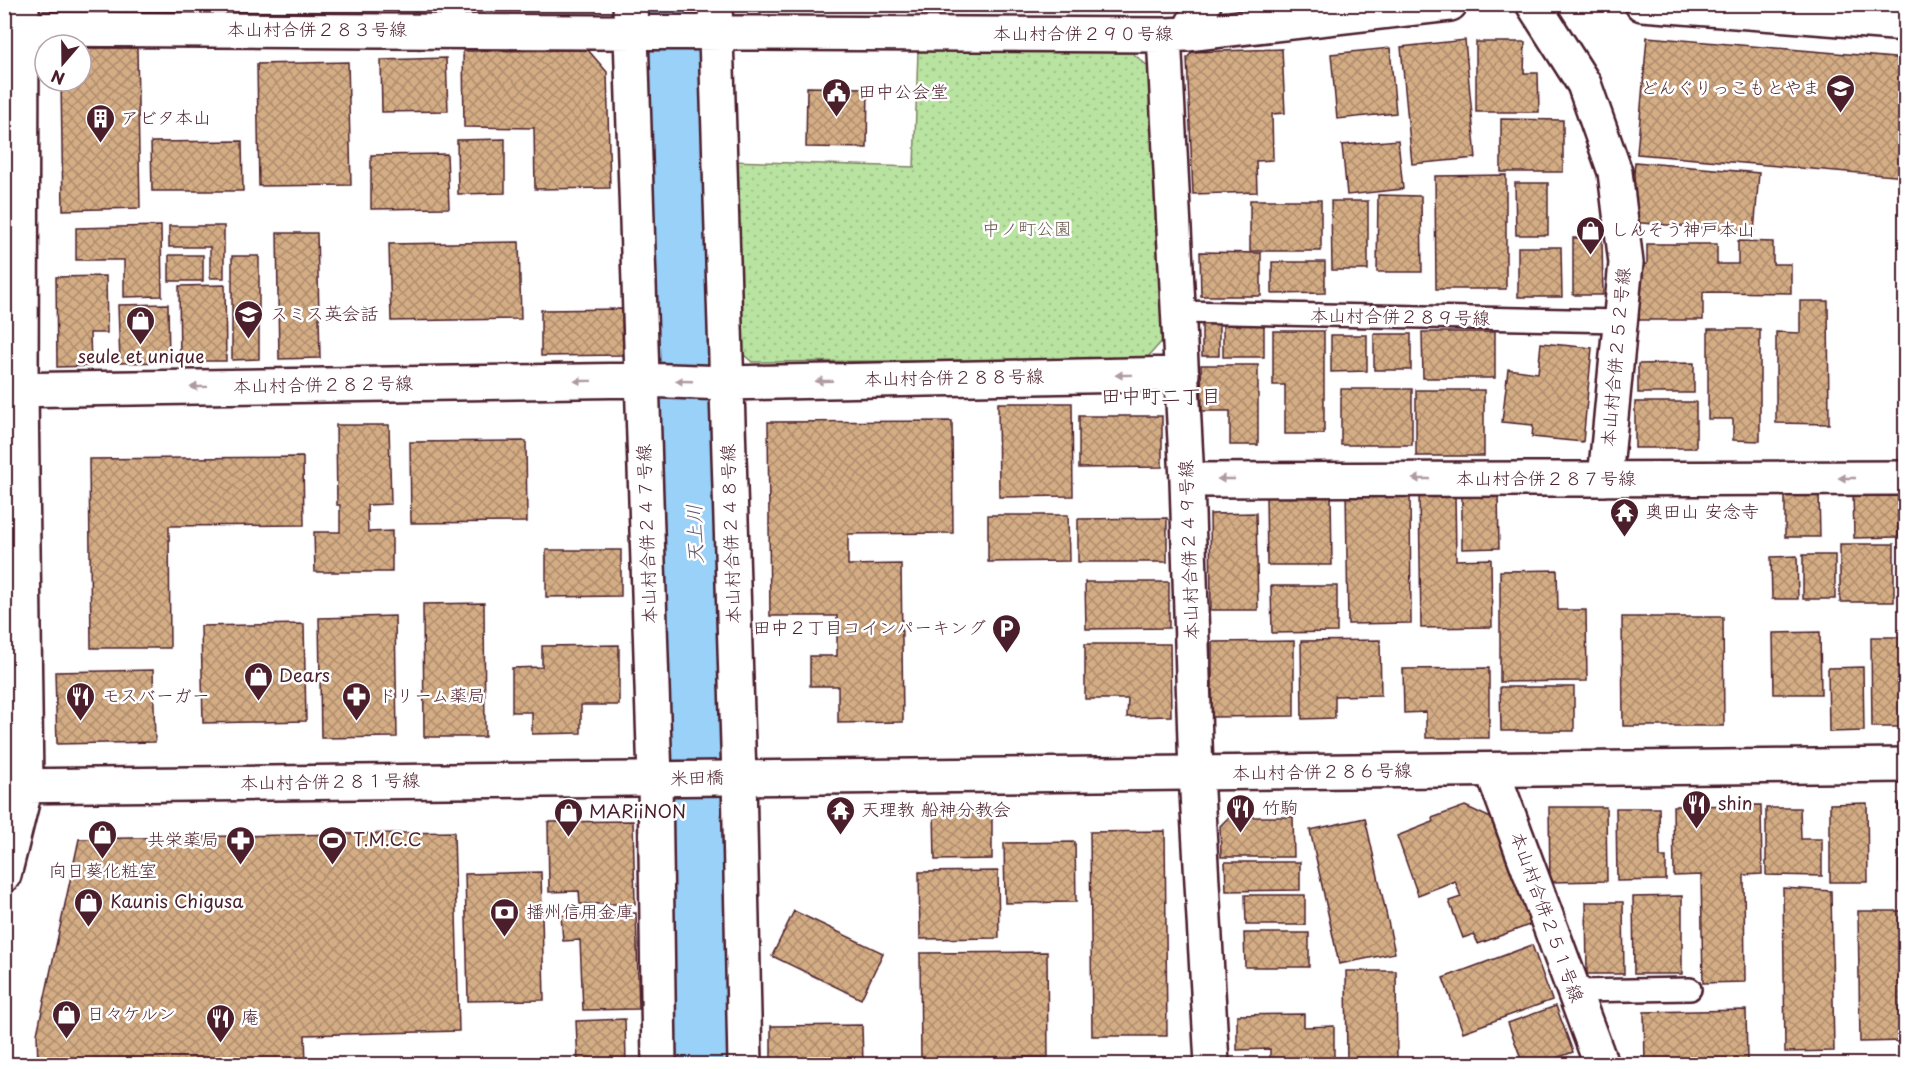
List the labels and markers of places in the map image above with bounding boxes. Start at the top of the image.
school or university icon: どんぐりっこもとやま [1825,72,1857,114]
place label: どんぐりっこもとやま [1640,73,1820,100]
public building icon: 田中公会堂 [821,76,853,118]
place label: 田中公会堂 [858,77,948,104]
building icon: アビタ本山 [84,102,116,144]
place label: アビタ本山 [121,103,211,130]
shop icon: しんそう神戸本山 [1574,214,1606,256]
place label: しんそう神戸本山 [1611,215,1755,242]
school or university icon: スミス英会話 [233,298,265,340]
place label: スミス英会話 [270,299,378,326]
shop icon: seule et unique [125,304,157,346]
place label: seule et unique [78,342,204,369]
temple icon: 奥田山 安念寺 [1608,496,1640,538]
place label: 奥田山 安念寺 [1645,497,1759,524]
parking icon: 田中２丁目コインパーキング [991,612,1023,654]
place label: 田中２丁目コインパーキング [753,613,986,640]
shop icon: Dears [242,660,274,702]
place label: Dears [279,661,330,688]
restaurant icon: モスバーガー [65,680,97,722]
pharmacy icon: ドリーム薬局 [341,680,373,722]
place label: モスバーガー [102,681,210,708]
place label: ドリーム薬局 [378,681,485,708]
restaurant icon: shin [1681,788,1713,830]
place label: shin [1718,789,1753,816]
restaurant icon: 竹駒 [1225,792,1257,834]
place label: 竹駒 [1262,793,1298,820]
temple icon: 天理教 船神分教会 [824,794,856,836]
place label: 天理教 船神分教会 [861,795,1011,822]
shop icon: MARiiNON [552,796,584,838]
place label: MARiiNON [589,797,686,824]
shop icon: 向日葵化粧室 [87,818,119,860]
pharmacy icon: 共栄薬局 [224,824,256,866]
sports icon: T.M.C.C [316,824,348,866]
place label: 共栄薬局 [147,825,219,852]
place label: T.M.C.C [353,825,422,852]
place label: 向日葵化粧室 [49,856,157,883]
shop icon: Kaunis Chigusa [73,886,105,928]
place label: Kaunis Chigusa [110,887,244,914]
bank icon: 播州信用金庫 [489,896,521,938]
place label: 播州信用金庫 [526,897,634,924]
shop icon: 日々ケルン [50,998,82,1040]
place label: 日々ケルン [87,999,176,1026]
restaurant icon: 庵 [204,1002,236,1044]
place label: 庵 [241,1003,259,1030]

